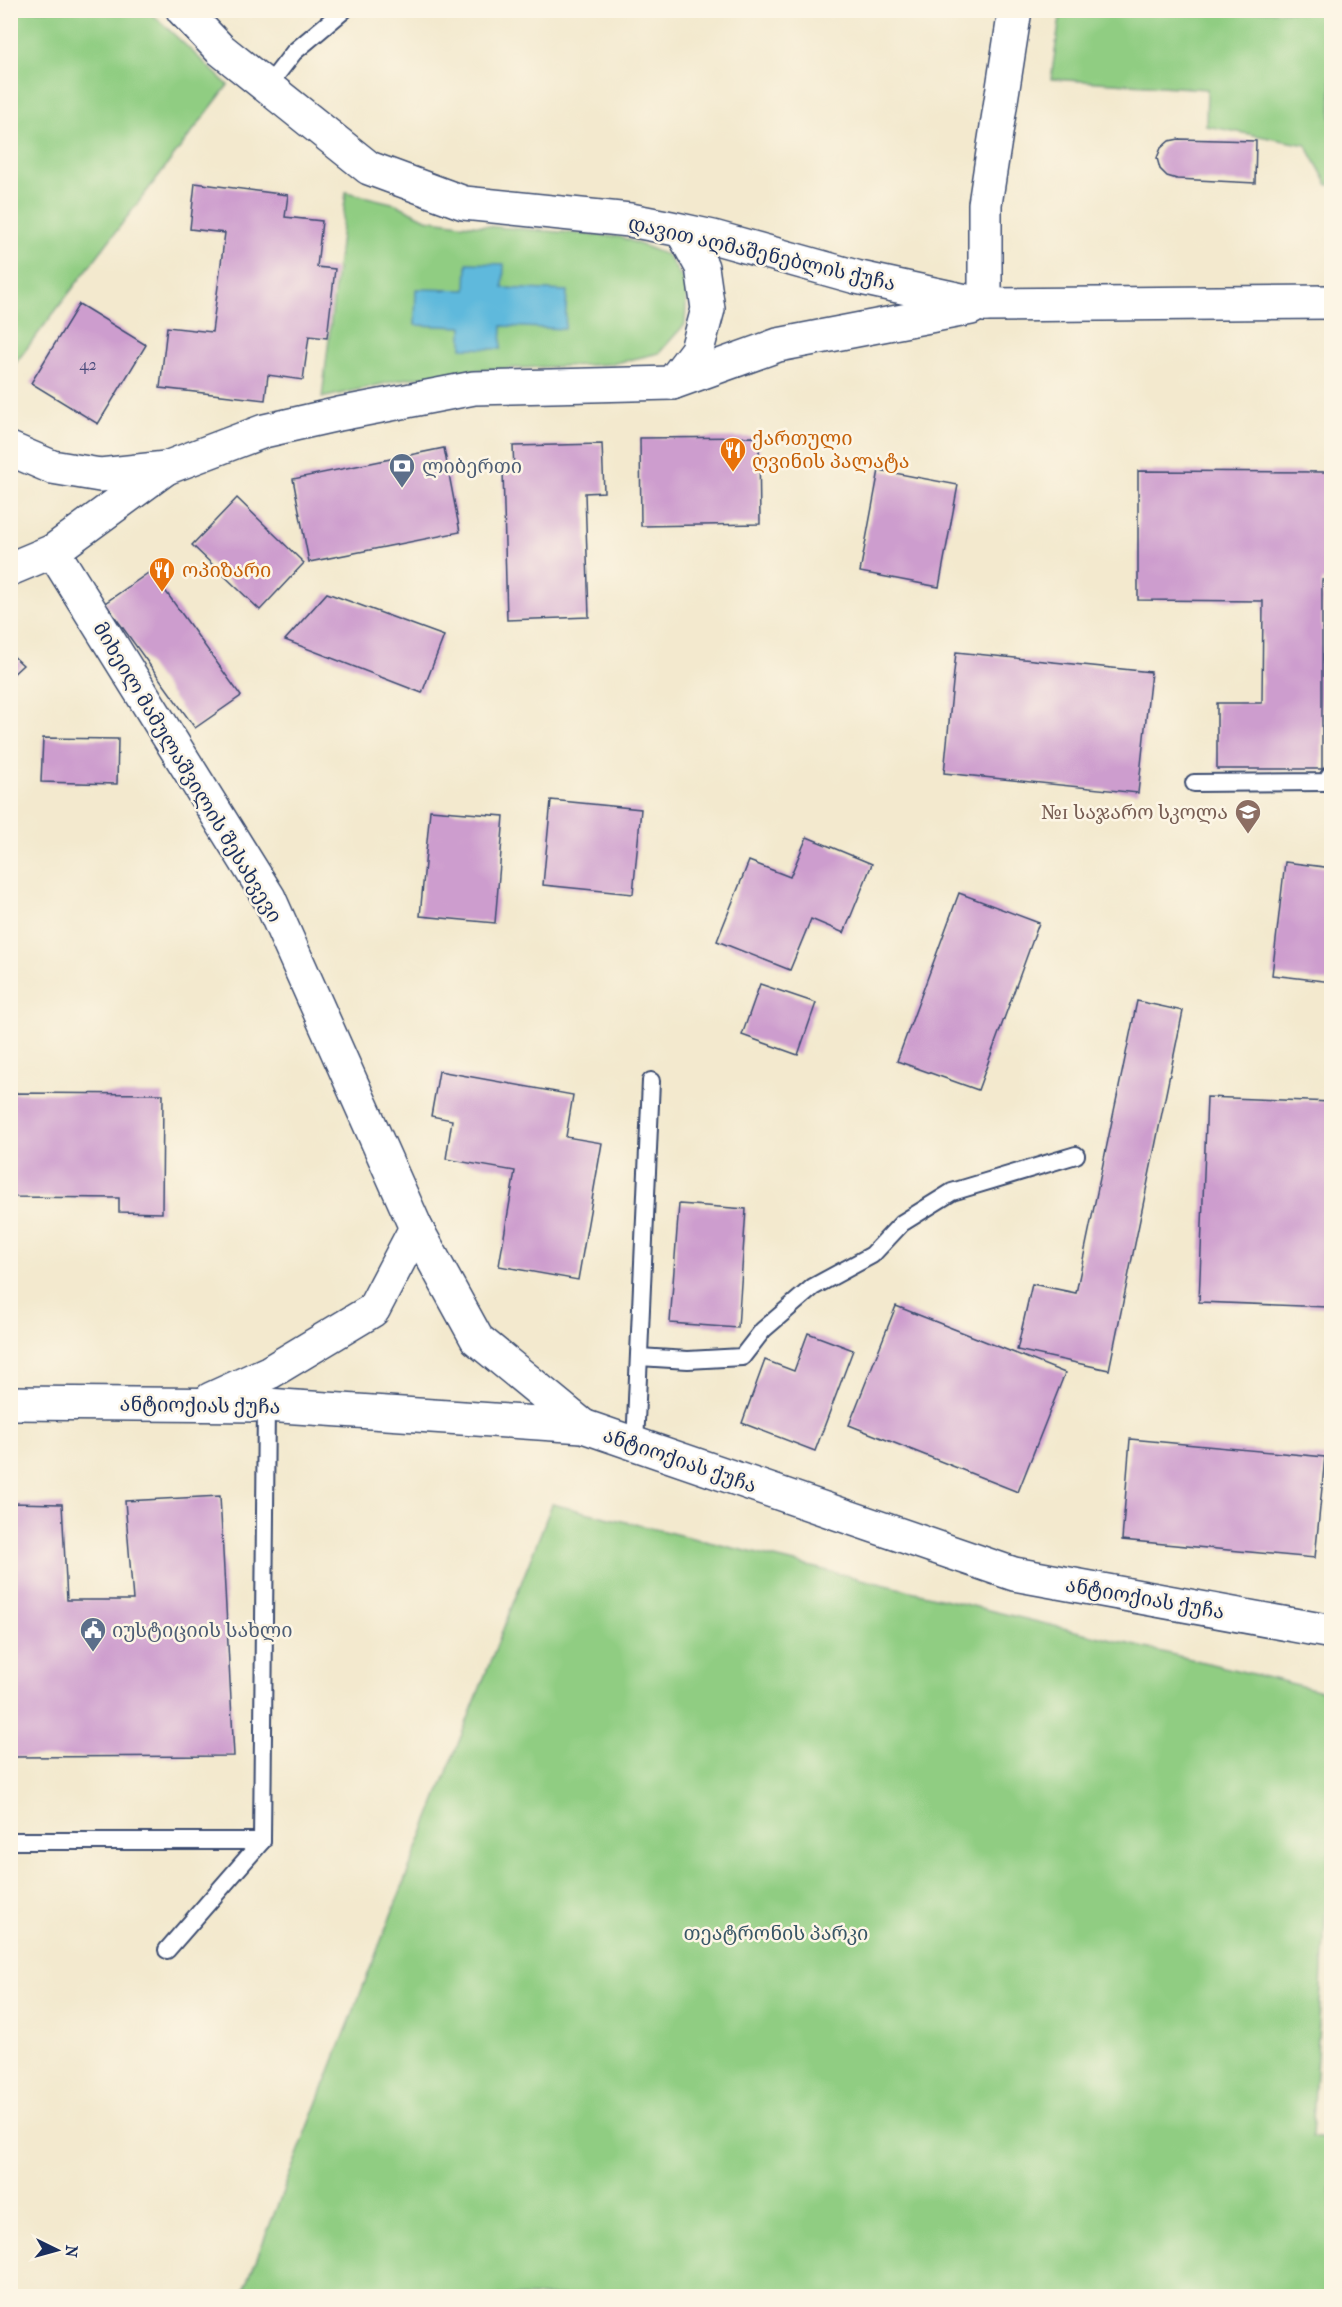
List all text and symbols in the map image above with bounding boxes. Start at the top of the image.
street label: დავით აღმაშენებლის ქუჩა [626,212,898,295]
house number: 42 [79,355,97,374]
place label: ქართული ღვინის პალატა [752,427,910,473]
restaurant icon: ქართული ღვინის პალატა [718,435,748,473]
bank icon: ლიბერთი [387,451,417,489]
place label: ლიბერთი [422,455,522,478]
restaurant icon: ოპიზარი [147,555,177,593]
place label: ოპიზარი [182,559,271,582]
street label: მიხეილ მამულაშვილის შესახვევი [89,618,287,927]
school or university icon: №1 საჯარო სკოლა [1233,797,1263,835]
place label: №1 საჯარო სკოლა [1041,801,1228,824]
street label: ანტიოქიას ქუჩა [119,1393,281,1418]
street label: ანტიოქიას ქუჩა [600,1423,760,1498]
street label: ანტიოქიას ქუჩა [1064,1573,1226,1624]
public building icon: იუსტიციის სახლი [78,1615,108,1653]
place label: იუსტიციის სახლი [112,1619,293,1642]
park label: თეატრონის პარკი [684,1922,868,1945]
north arrow [27,2220,87,2280]
text: N [61,2244,81,2259]

